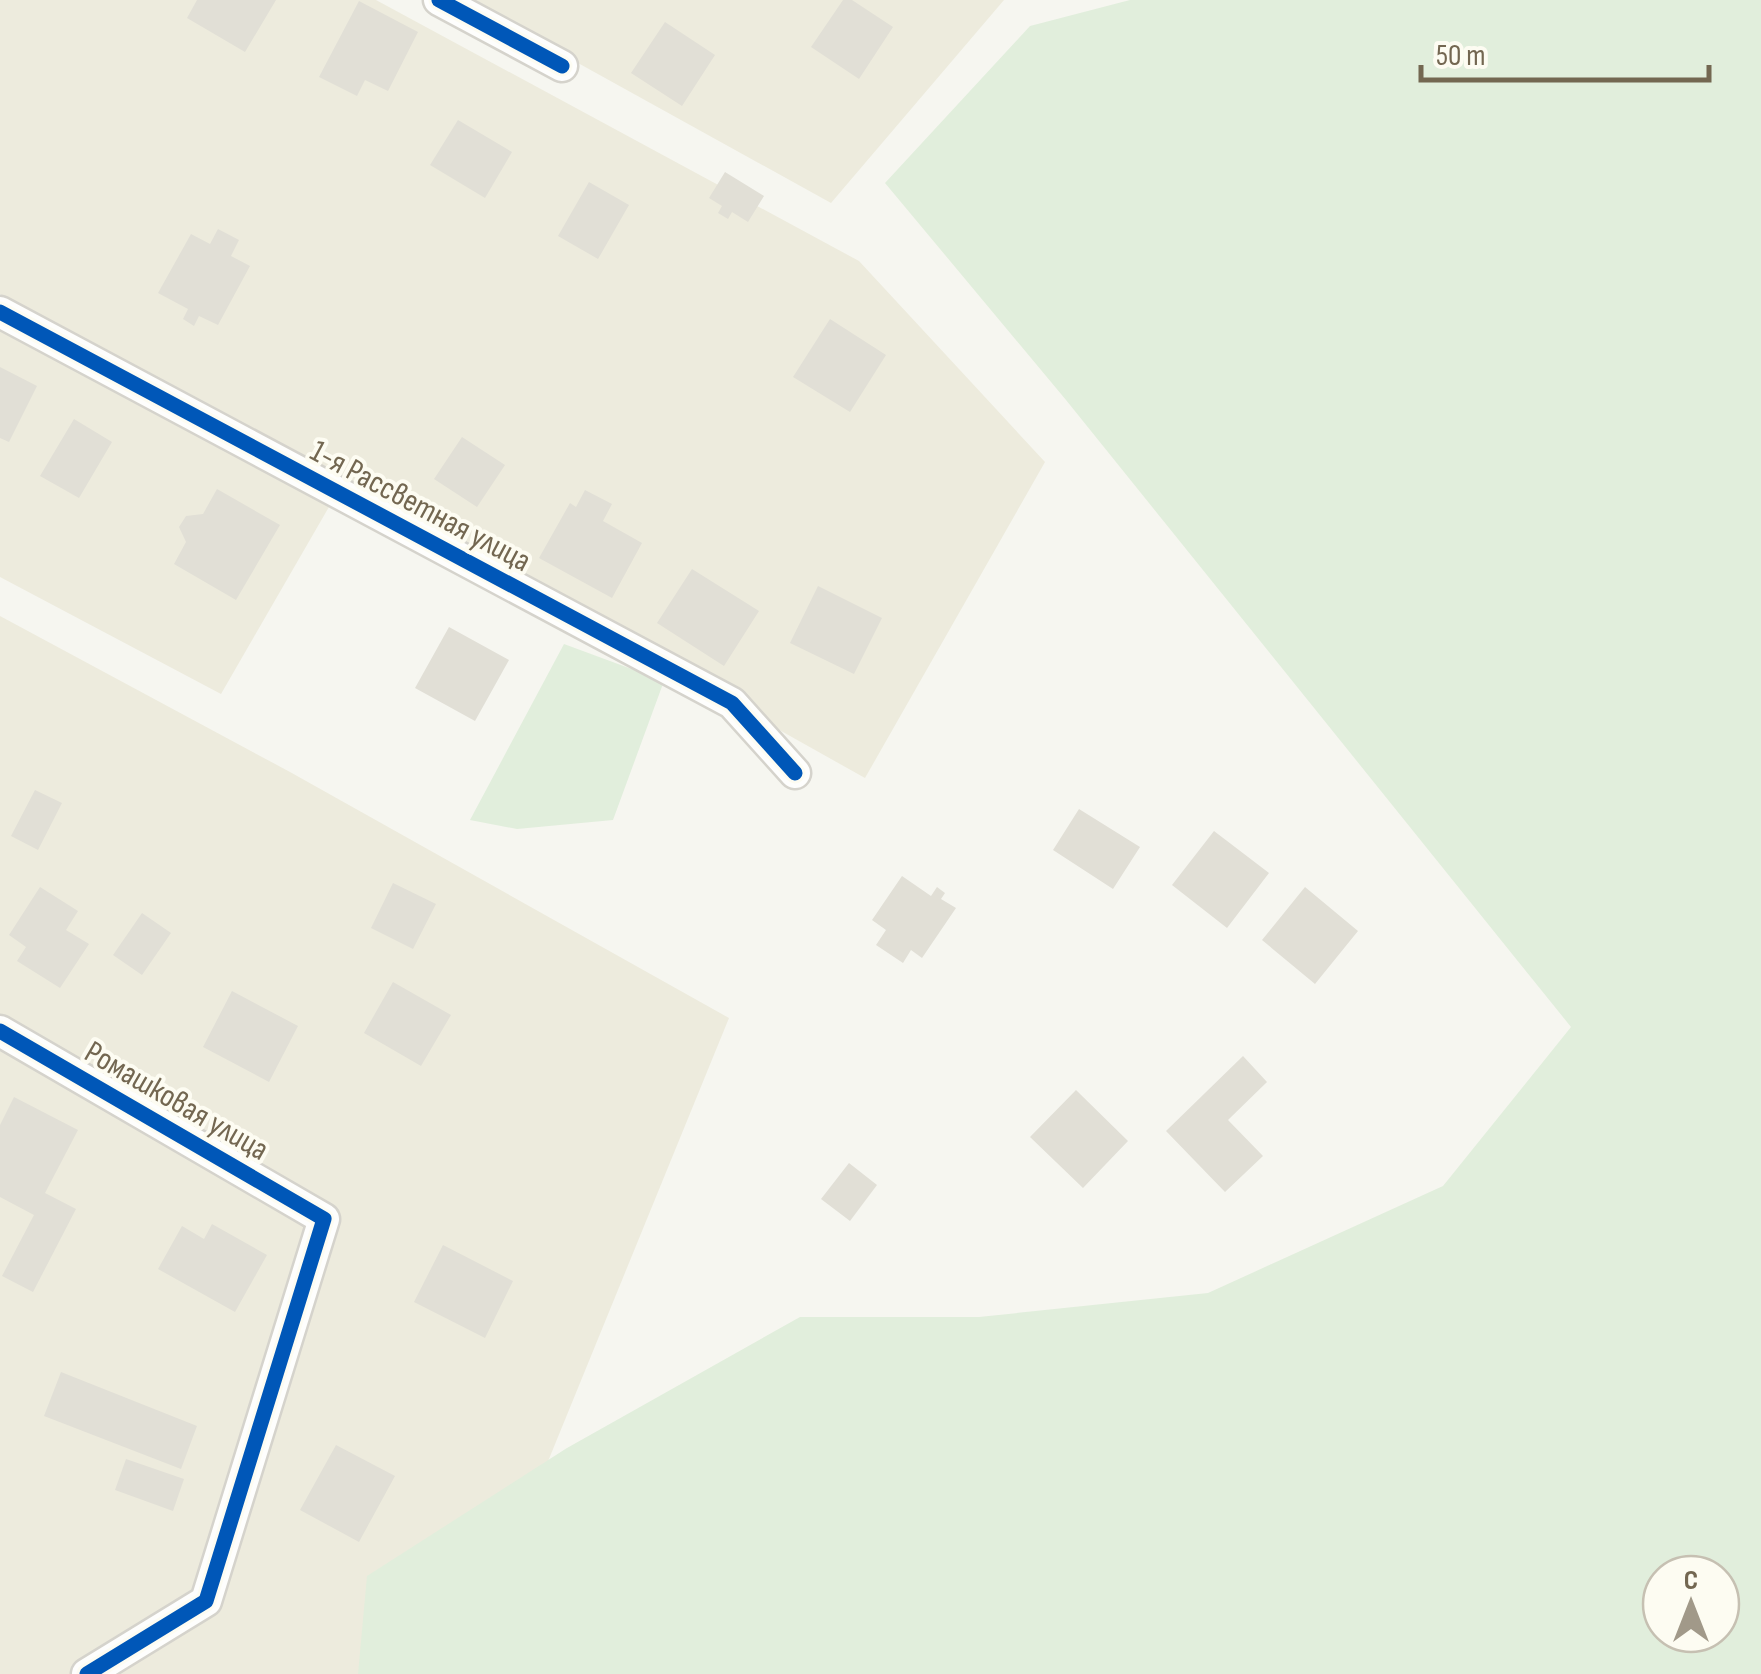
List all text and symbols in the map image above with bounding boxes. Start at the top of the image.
scale bar [1421,20,1708,82]
text: 50 m [1436,38,1485,74]
street label: 1-я Рассветная улица [303,432,537,581]
street label: Ромашковая улица [77,1033,275,1170]
north arrow [1641,1554,1741,1654]
text: С [1684,1564,1698,1597]

